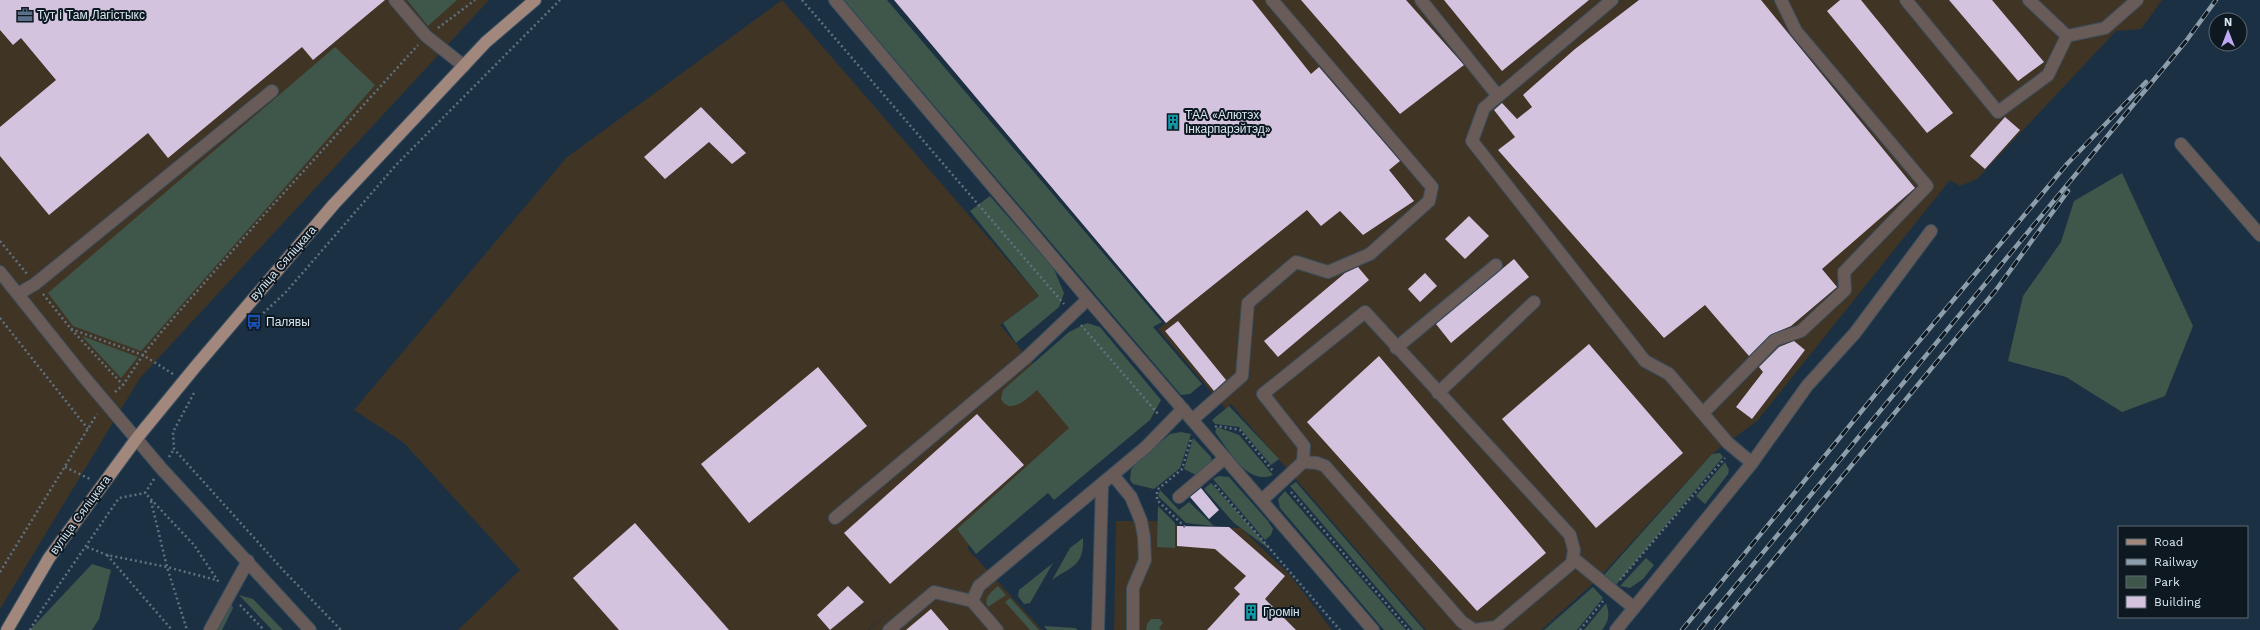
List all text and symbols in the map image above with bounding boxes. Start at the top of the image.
office icon: Тут і Там Лагістыкс [16,6,34,24]
place label: Тут і Там Лагістыкс [37,8,145,22]
north arrow [2208,12,2248,52]
text: N [2224,16,2232,29]
place label: ТАА «Алютэх Інкарпарэйтэд» [1185,108,1271,136]
building icon: ТАА «Алютэх Інкарпарэйтэд» [1164,113,1182,131]
street label: вуліца Сяліцкага [247,223,319,303]
bus stop icon: Палявы [245,313,263,331]
place label: Палявы [266,315,310,329]
street label: вуліца Сяліцкага [47,473,113,557]
legend [2118,526,2248,618]
text: Road [2154,535,2183,549]
text: Railway [2154,555,2199,569]
text: Park [2154,575,2180,589]
text: Building [2154,595,2201,609]
building icon: Громін [1242,603,1260,621]
place label: Громін [1263,605,1300,619]

